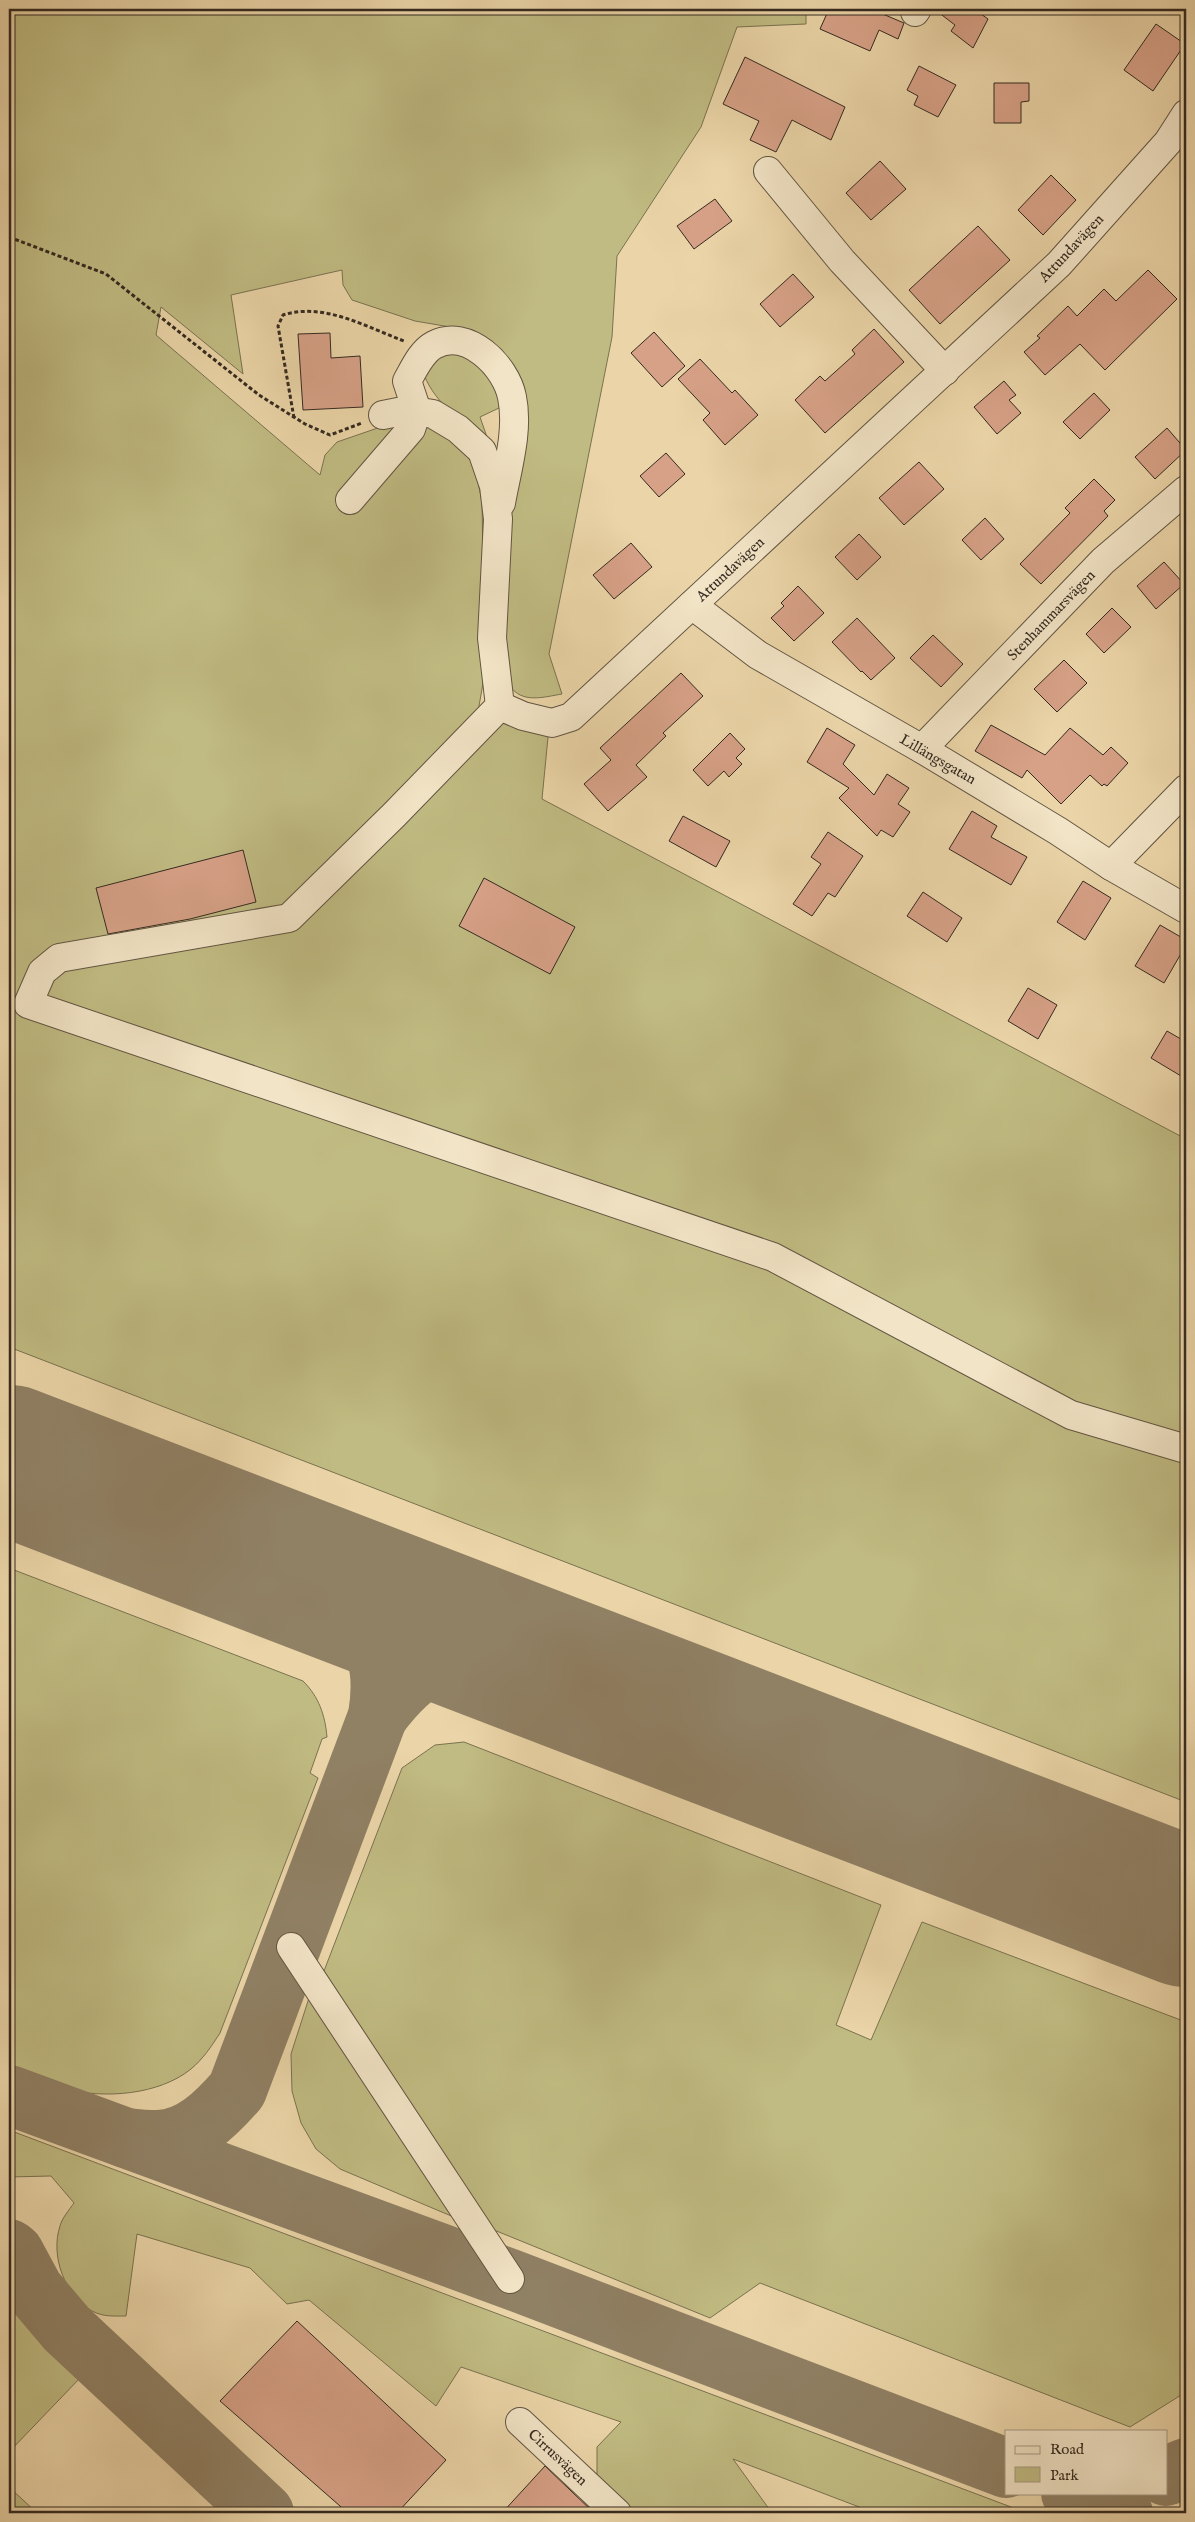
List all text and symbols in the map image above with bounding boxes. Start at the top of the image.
street label: Attundavägen [1034,210,1108,287]
street label: Attundavägen [691,533,768,607]
street label: Stenhammarsvägen [1003,566,1099,665]
street label: Lillängsgatan [896,730,979,789]
street label: Cirrusvägen [524,2425,592,2490]
legend [1005,2430,1168,2494]
text: Road [1050,2440,1085,2459]
text: Park [1050,2466,1080,2485]

